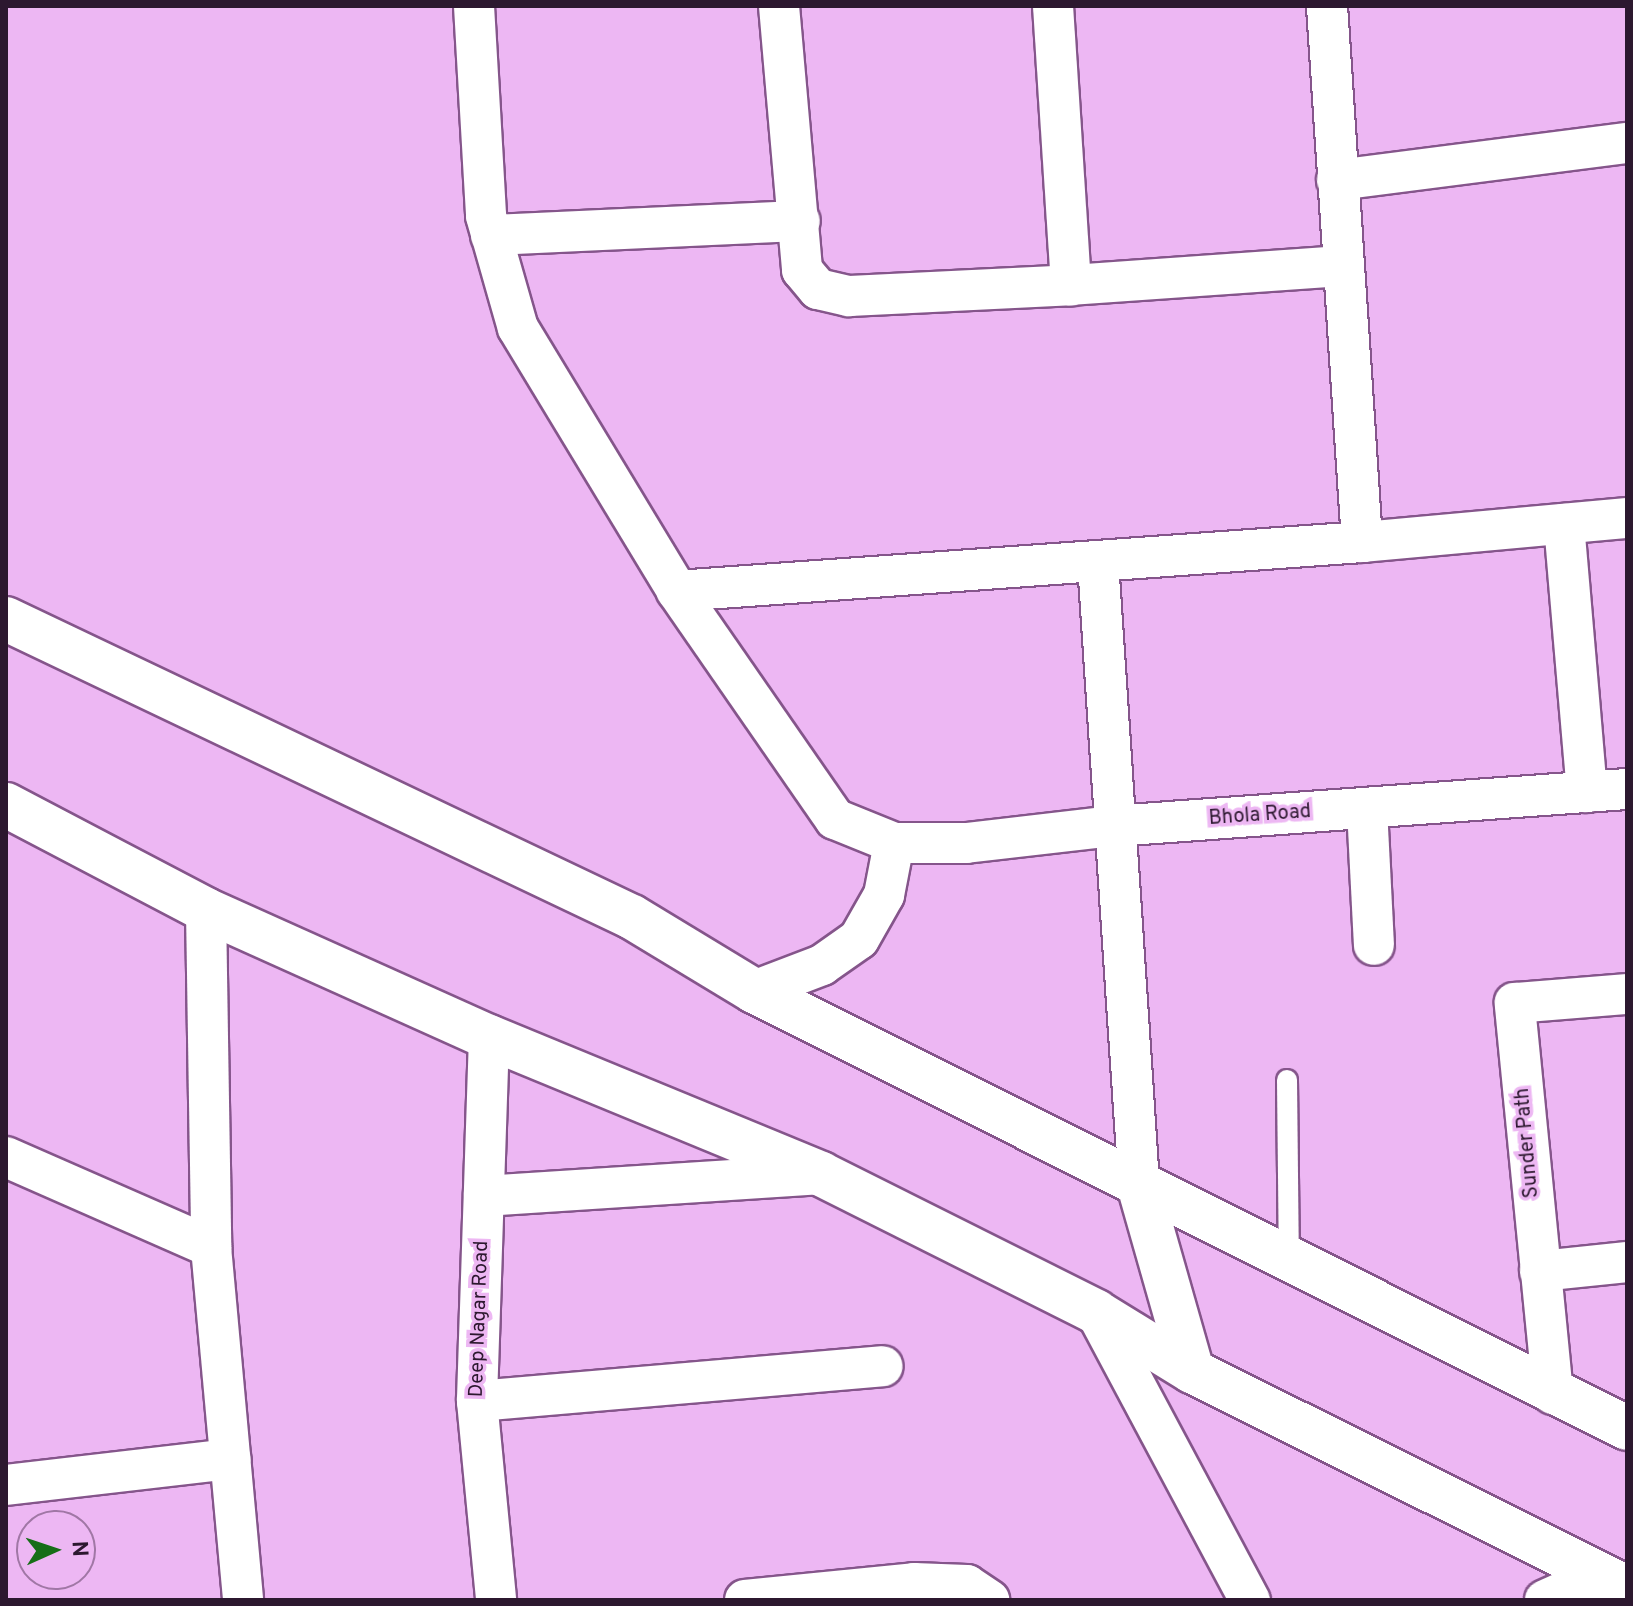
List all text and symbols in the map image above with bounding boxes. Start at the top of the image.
street label: Bhola Road [1208,800,1312,832]
street label: Sunder Path [1511,1087,1545,1199]
street label: Deep Nagar Road [465,1240,495,1398]
north arrow [16,1510,96,1590]
text: N [65,1540,92,1557]

